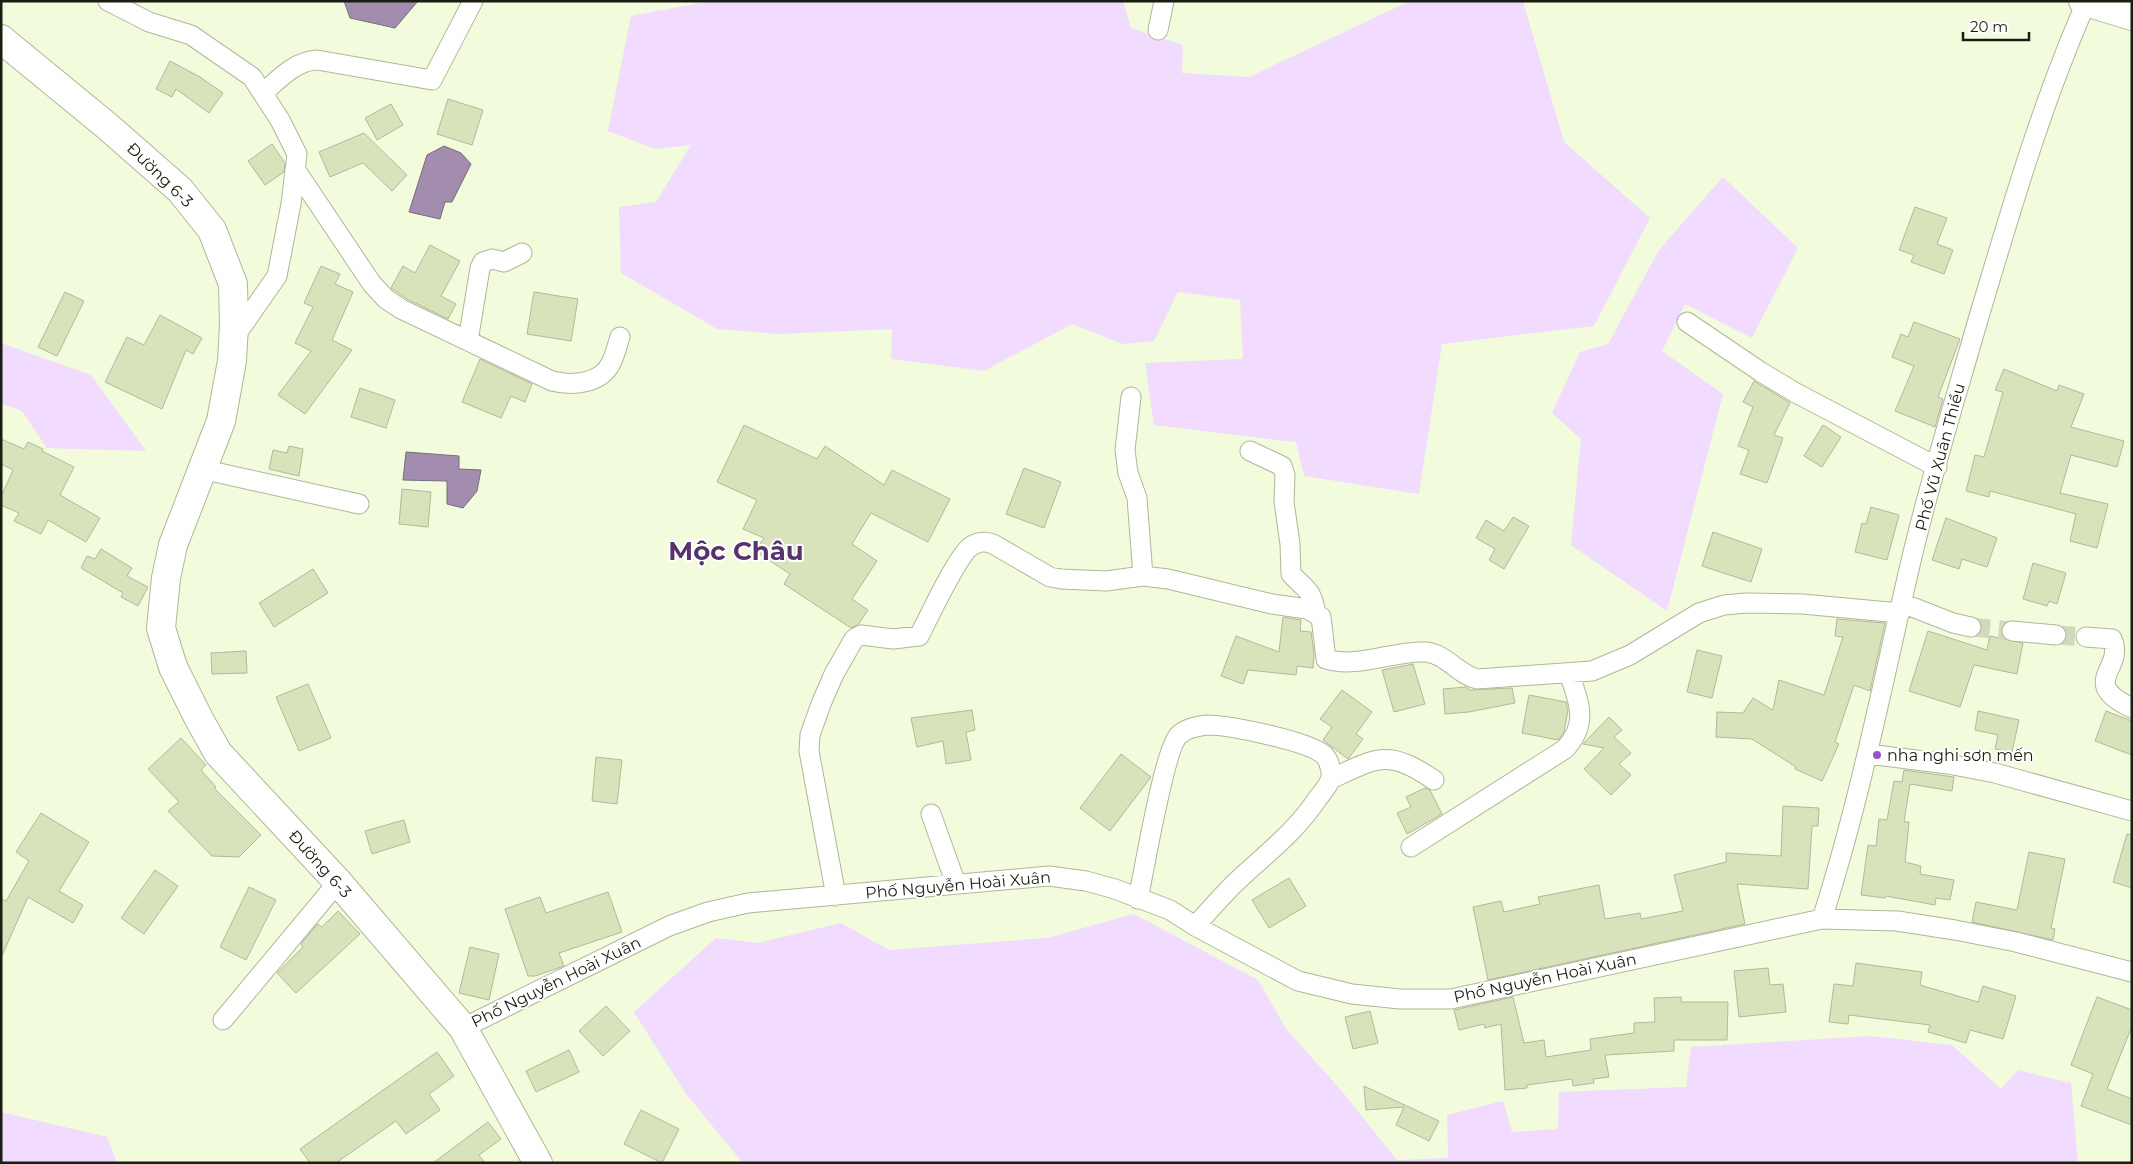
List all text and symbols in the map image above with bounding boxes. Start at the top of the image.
scale bar [1963,10,2029,42]
text: 20 m [1970,17,2008,36]
street label: Đường 6-3 [123,139,197,211]
street label: Phố Vũ Xuân Thiều [1911,381,1969,533]
district label: Mộc Châu [668,535,804,567]
place label: nha nghi sơn mến [1887,746,2034,765]
marker: nha nghi sơn mến [1871,749,1883,761]
street label: Đường 6-3 [285,826,355,902]
street label: Phố Nguyễn Hoài Xuân [864,867,1052,903]
street label: Phố Nguyễn Hoài Xuân [468,933,644,1031]
street label: Phố Nguyễn Hoài Xuân [1452,949,1638,1007]

